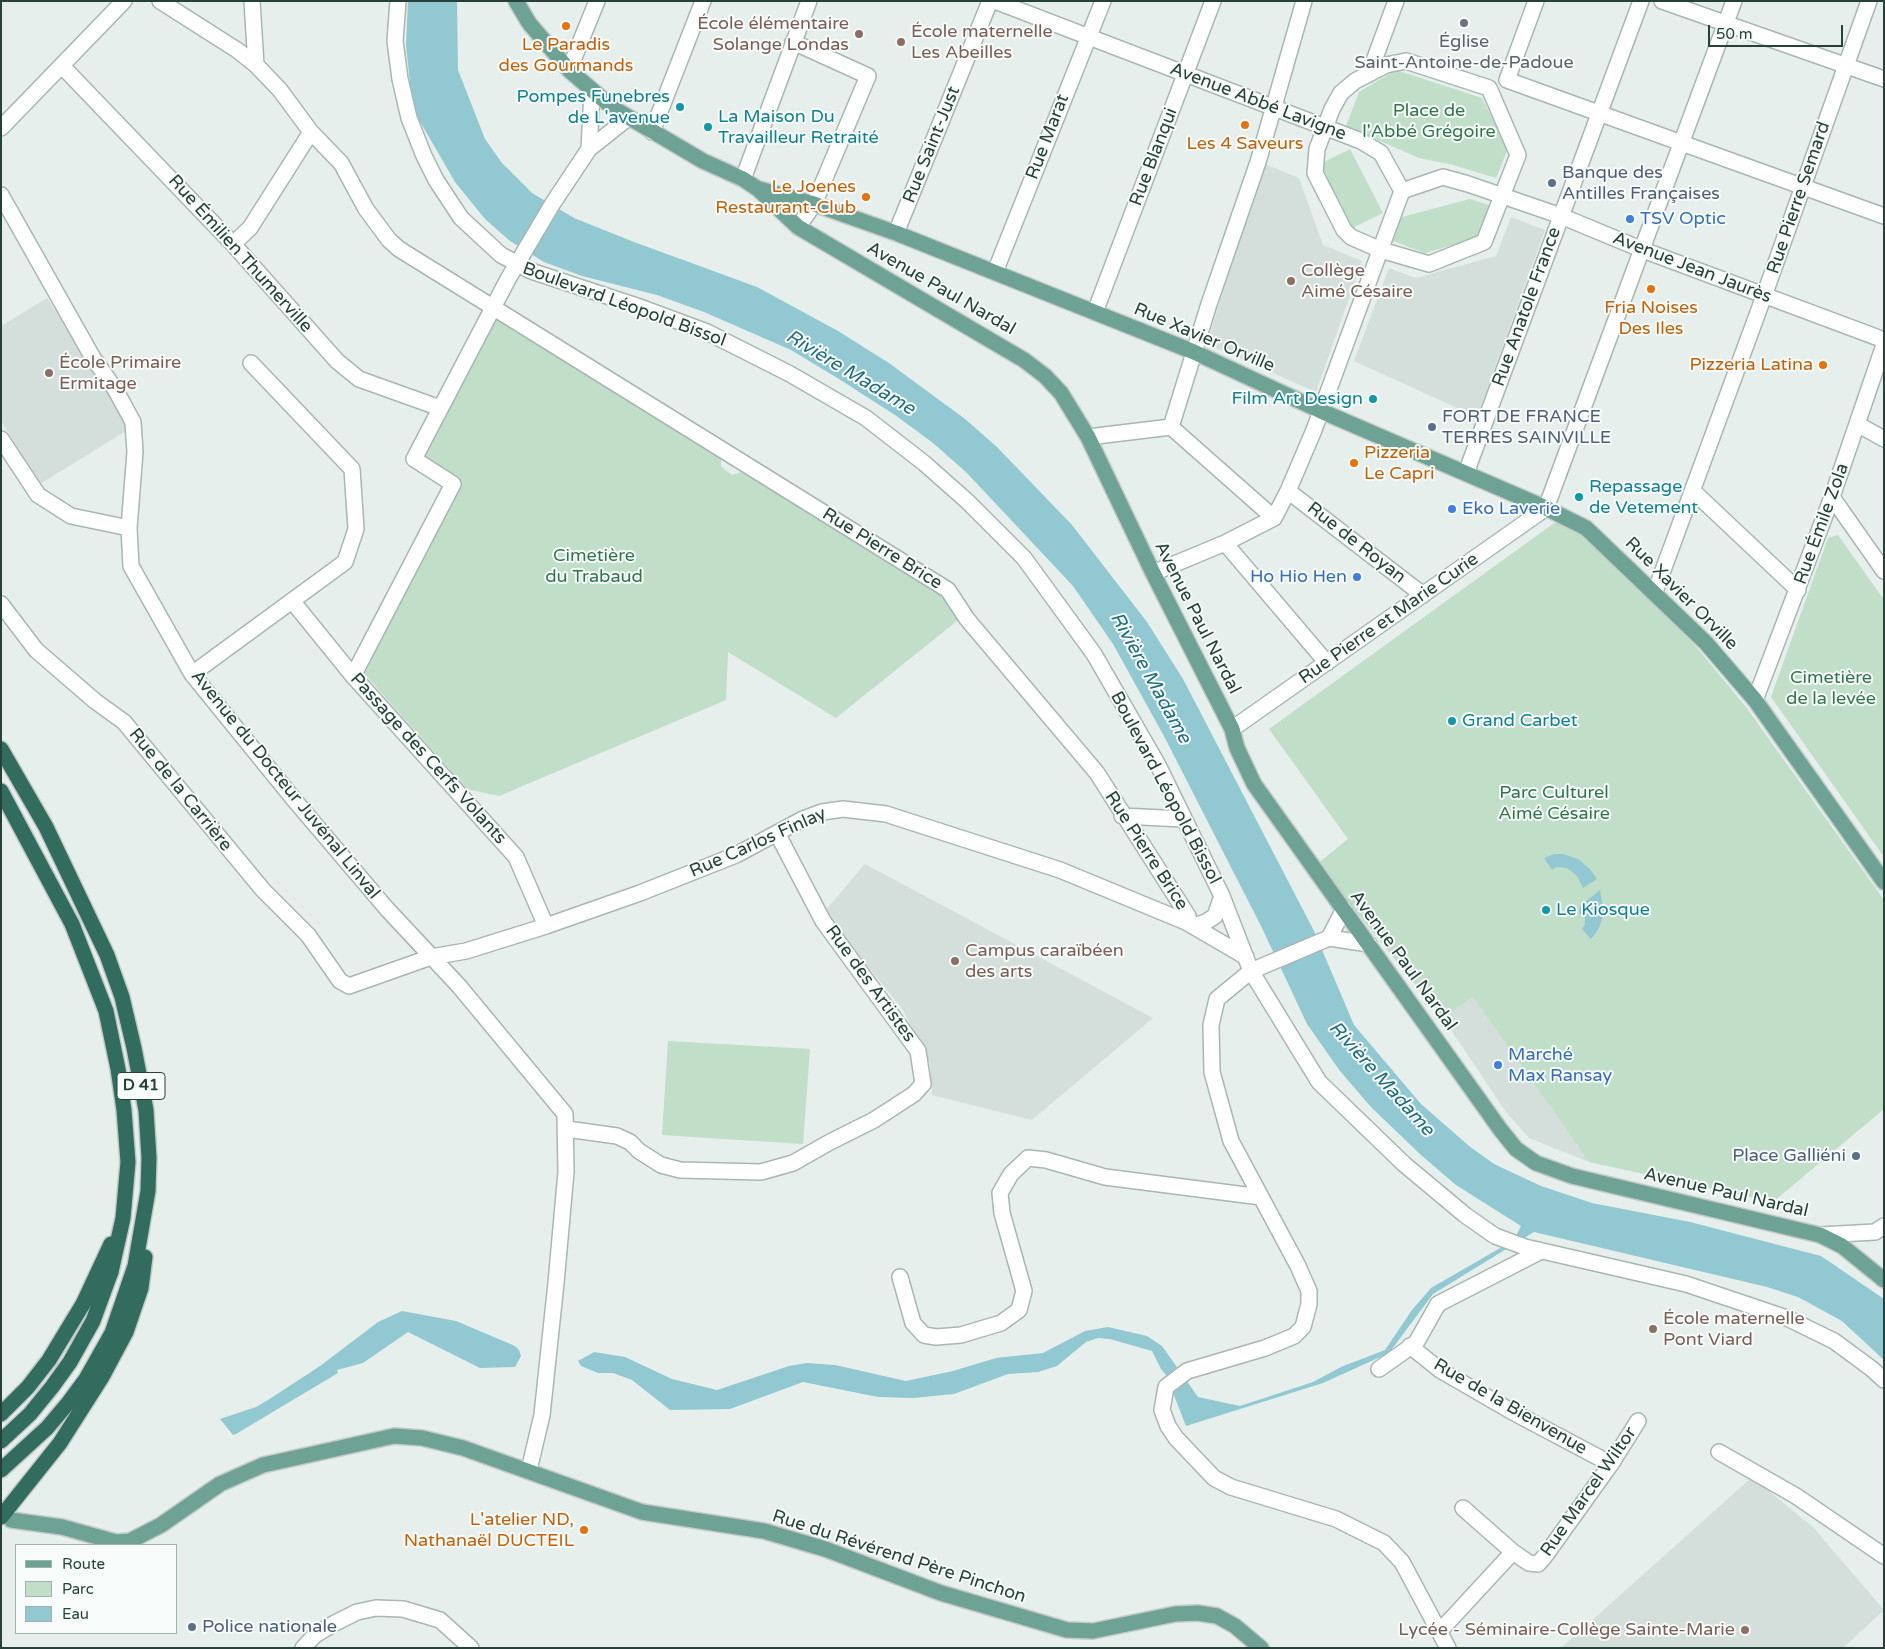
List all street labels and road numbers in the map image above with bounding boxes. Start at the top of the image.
street label: Avenue Abbé Lavigne [1167,58,1349,146]
street label: Rue Saint-Just [899,83,965,207]
street label: Rue Marat [1022,91,1074,183]
street label: Rue Blanqui [1125,105,1183,209]
street label: Rue Pierre Semard [1763,119,1835,277]
street label: Rue Émilien Thumerville [163,170,317,338]
street label: Rue Anatole France [1488,224,1566,390]
street label: Avenue Jean Jaurès [1610,228,1774,308]
street label: Avenue Paul Nardal [863,238,1019,340]
street label: Boulevard Léopold Bissol [519,258,729,352]
street label: Rue Xavier Orville [1130,299,1278,377]
street label: Rue Émile Zola [1790,460,1854,588]
street label: Rue de Royan [1302,498,1410,588]
street label: Rue Pierre Brice [818,504,946,594]
street label: Rue Xavier Orville [1620,533,1742,655]
street label: Avenue Paul Nardal [1149,538,1245,698]
street label: Rue Pierre et Marie Curie [1295,549,1483,689]
street label: Avenue du Docteur Juvénal Linval [186,666,384,904]
street label: Passage des Cerfs Volants [345,669,511,849]
street label: Boulevard Léopold Bissol [1105,688,1225,888]
street label: Rue de la Carrière [124,724,236,856]
street label: Rue Pierre Brice [1100,788,1192,914]
street label: Rue Carlos Finlay [686,803,830,883]
street label: Avenue Paul Nardal [1345,887,1461,1035]
street label: Rue des Artistes [820,921,920,1047]
road number: D 41 [117,1072,165,1100]
street label: Avenue Paul Nardal [1642,1164,1810,1222]
street label: Rue de la Bienvenue [1429,1354,1591,1460]
street label: Rue Marcel Wiltor [1536,1423,1642,1561]
street label: Rue du Révérend Père Pinchon [769,1506,1029,1608]

